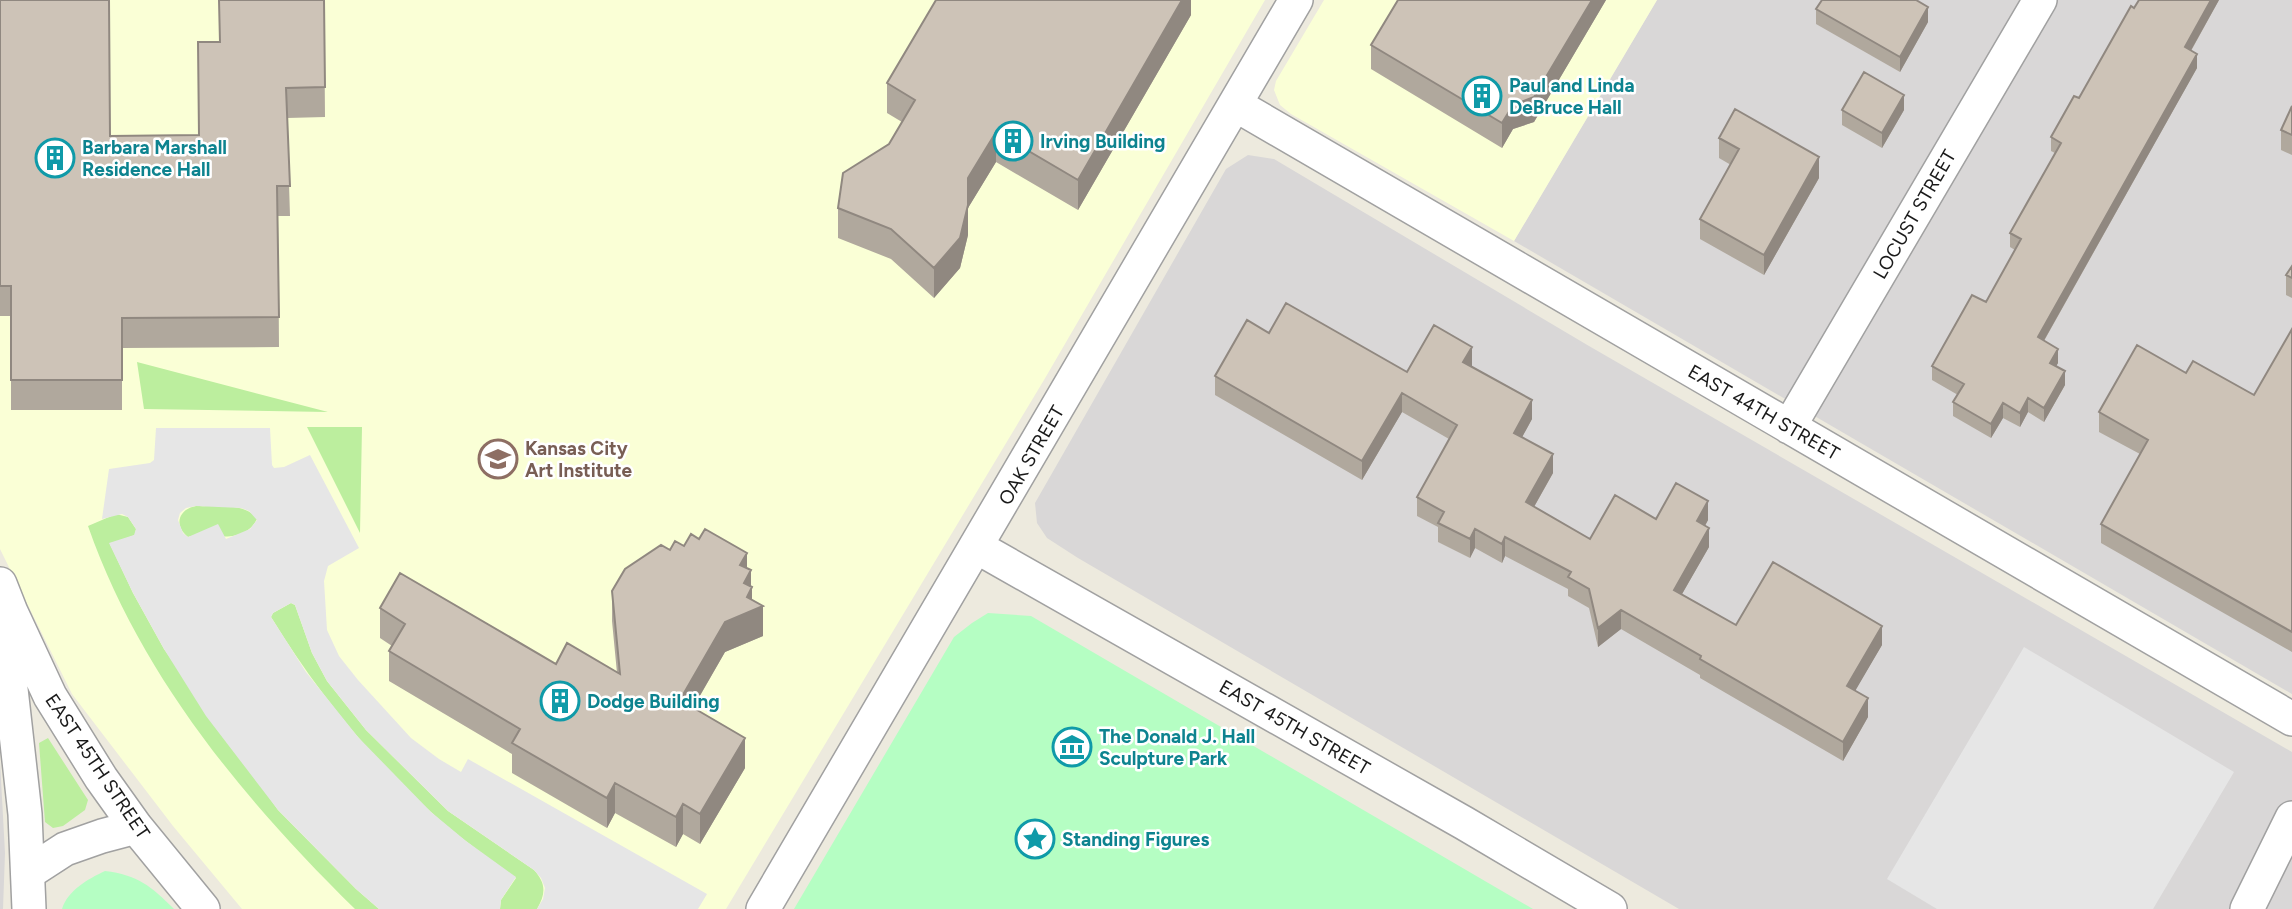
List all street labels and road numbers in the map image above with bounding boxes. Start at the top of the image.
street label: LOCUST STREET [1868,145,1961,283]
street label: EAST 44TH STREET [1684,360,1844,465]
street label: OAK STREET [994,401,1069,509]
street label: EAST 45TH STREET [1215,675,1375,780]
street label: EAST 45TH STREET [40,689,155,844]

